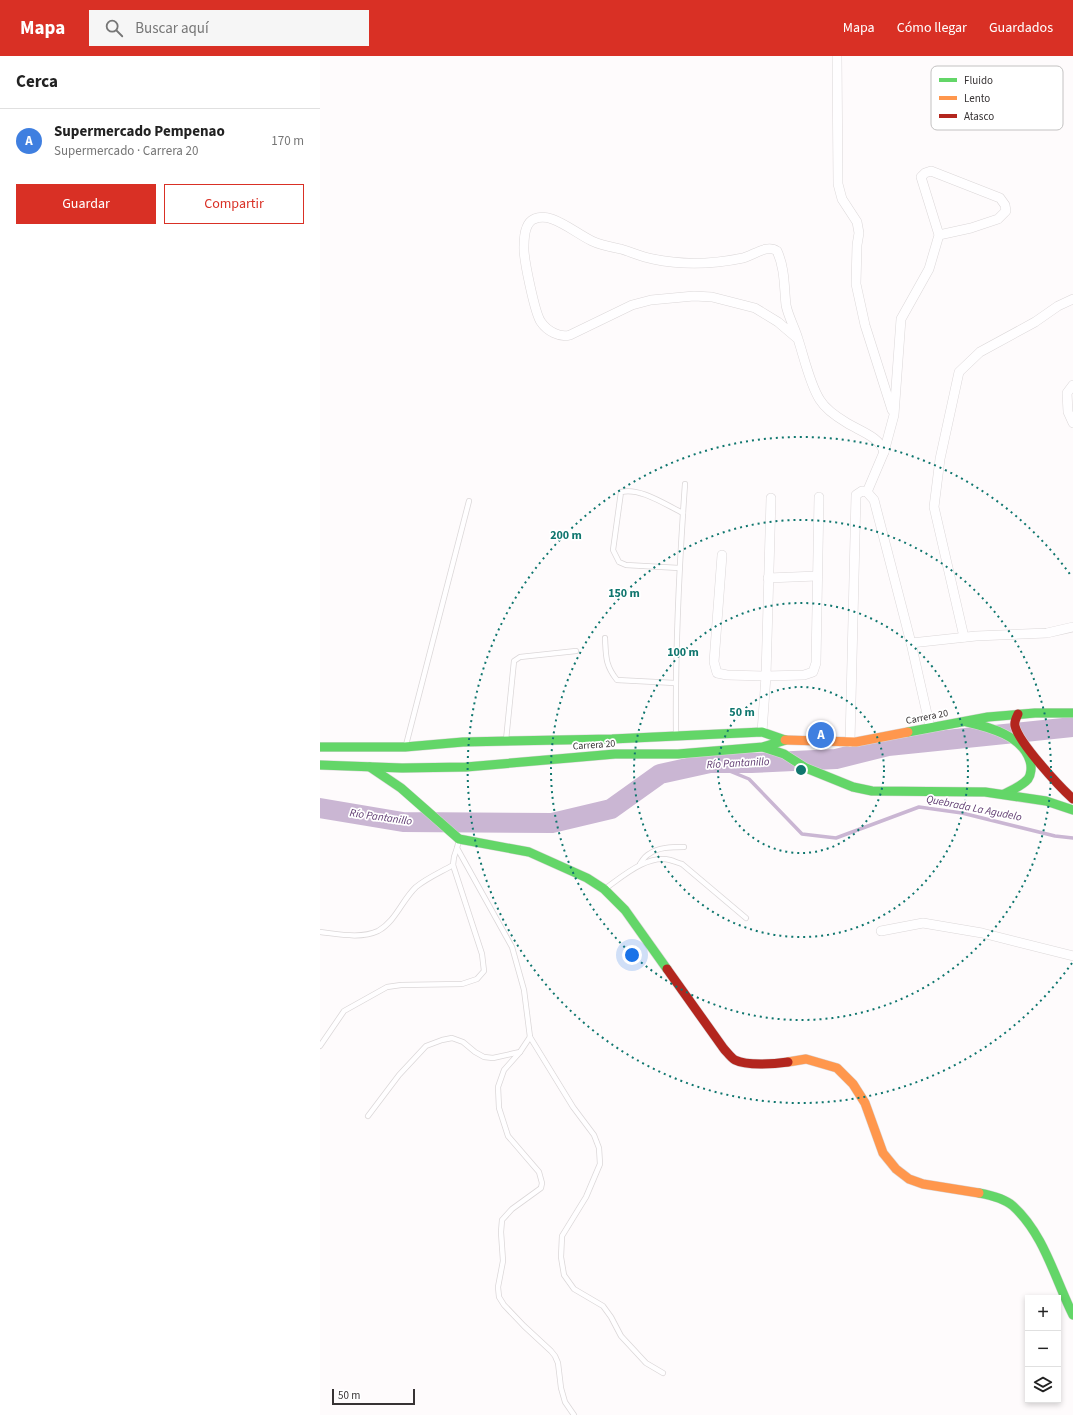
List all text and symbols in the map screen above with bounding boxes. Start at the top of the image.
search box [89,10,369,46]
text: Mapa [20,15,65,42]
icon: search [103,17,125,39]
text: Buscar aquí [135,18,209,39]
text: Mapa [843,18,875,38]
text: Cómo llegar [897,18,967,38]
text: Guardados [989,18,1053,38]
legend [931,66,1063,130]
text: Cerca [16,70,58,94]
text: Fluido [964,73,993,88]
text: Lento [964,91,990,106]
text: Atasco [964,109,994,124]
text: Supermercado Pempenao [54,121,225,142]
text: A [25,132,33,150]
text: 170 m [271,132,304,150]
text: Supermercado · Carrera 20 [54,142,198,160]
button: Guardar [16,184,156,224]
button: Compartir [164,184,304,224]
text: 200 m [550,527,582,544]
text: 150 m [608,585,640,602]
text: 100 m [667,644,699,661]
text: 50 m [729,704,755,721]
street label: Carrera 20 [905,706,949,728]
pin: A [808,720,834,750]
street label: Carrera 20 [572,737,616,753]
water label: Río Pantanillo [706,754,770,772]
centre of rings [794,763,808,777]
water label: Quebrada La Agudelo [925,791,1023,825]
water label: Río Pantanillo [349,805,414,829]
your location [622,945,642,965]
map controls [1025,1295,1061,1403]
button: + [1025,1295,1061,1331]
button: − [1025,1331,1061,1367]
button: layers [1025,1367,1061,1403]
scale bar [332,1387,415,1406]
text: 50 m [338,1388,360,1403]

